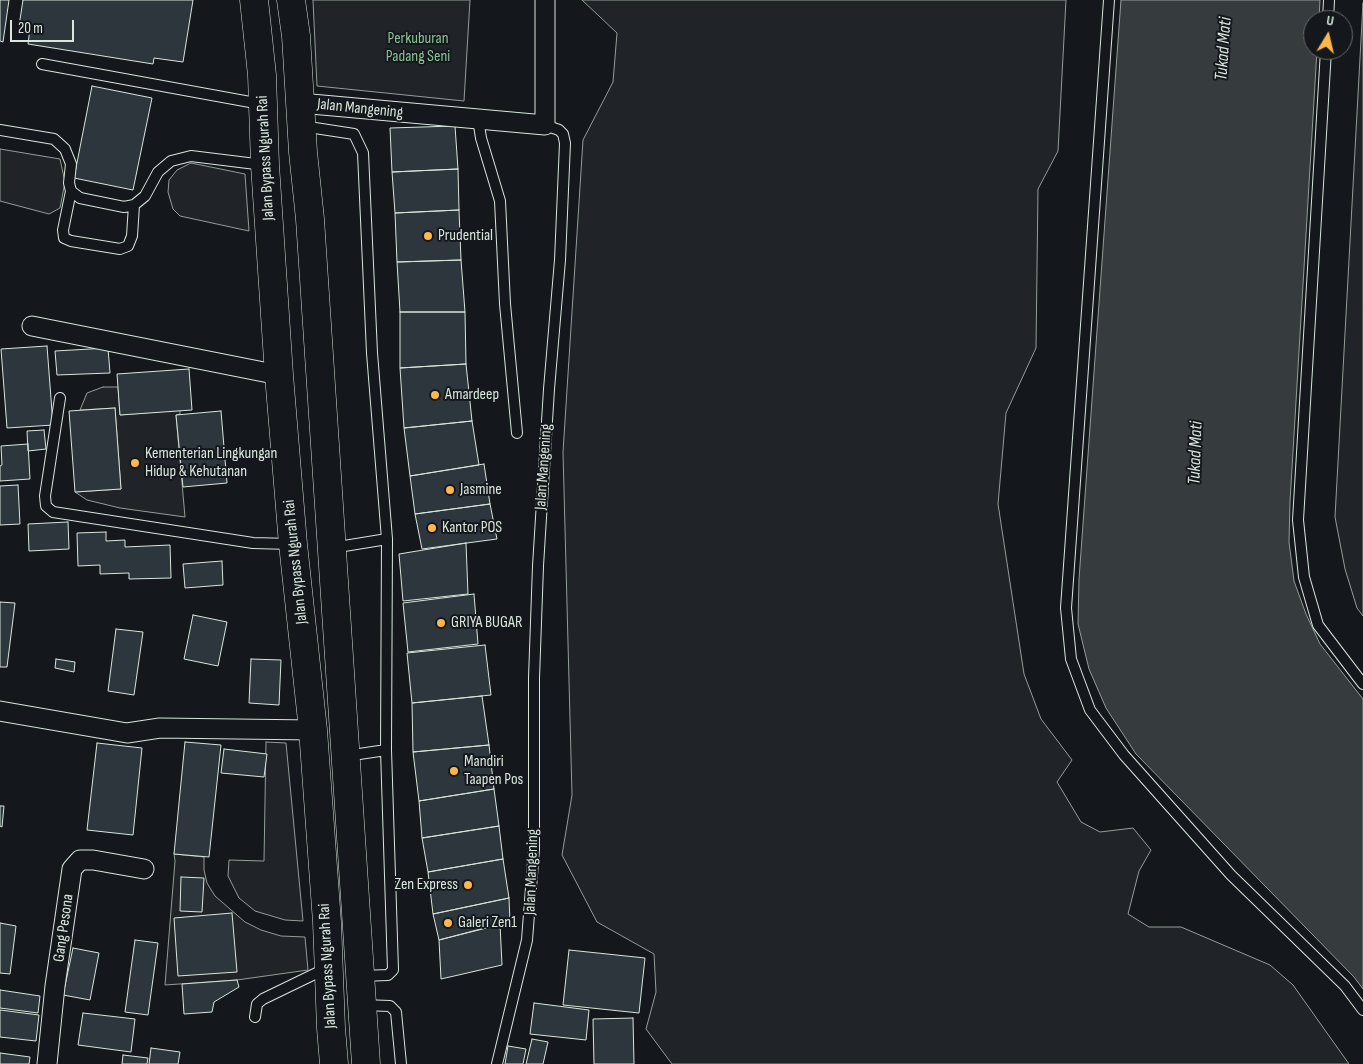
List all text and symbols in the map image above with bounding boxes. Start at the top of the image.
scale bar [12,10,76,42]
north arrow [1303,10,1353,60]
text: U [1325,12,1335,30]
water label: Tukad Mati [1211,17,1237,81]
text: 20 m [18,19,43,38]
park label: Perkuburan Padang Seni [386,29,450,67]
street label: Jalan Bypass Ngurah Rai [253,95,279,221]
street label: Jalan Mangening [316,95,404,123]
place label: Prudential [438,226,493,246]
marker: Prudential [422,230,434,242]
place label: Amardeep [445,385,499,405]
marker: Amardeep [429,389,441,401]
water label: Tukad Mati [1184,421,1208,485]
street label: Jalan Mangening [531,423,557,511]
place label: Kementerian Lingkungan Hidup & Kehutanan [145,444,277,482]
marker: Kementerian Lingkungan Hidup & Kehutanan [129,457,141,469]
place label: Jasmine [460,480,502,500]
marker: Jasmine [444,484,456,496]
street label: Jalan Bypass Ngurah Rai [280,499,312,625]
place label: Kantor POS [442,518,502,538]
marker: Kantor POS [426,522,438,534]
place label: GRIYA BUGAR [451,613,522,633]
marker: GRIYA BUGAR [435,617,447,629]
place label: Mandiri Taapen Pos [464,752,523,790]
marker: Mandiri Taapen Pos [448,765,460,777]
street label: Jalan Mangening [521,829,543,915]
place label: Zen Express [395,875,458,895]
marker: Zen Express [462,879,474,891]
street label: Gang Pesona [50,893,78,963]
street label: Jalan Bypass Ngurah Rai [315,903,341,1029]
place label: Galeri Zen1 [458,913,517,933]
marker: Galeri Zen1 [442,917,454,929]

